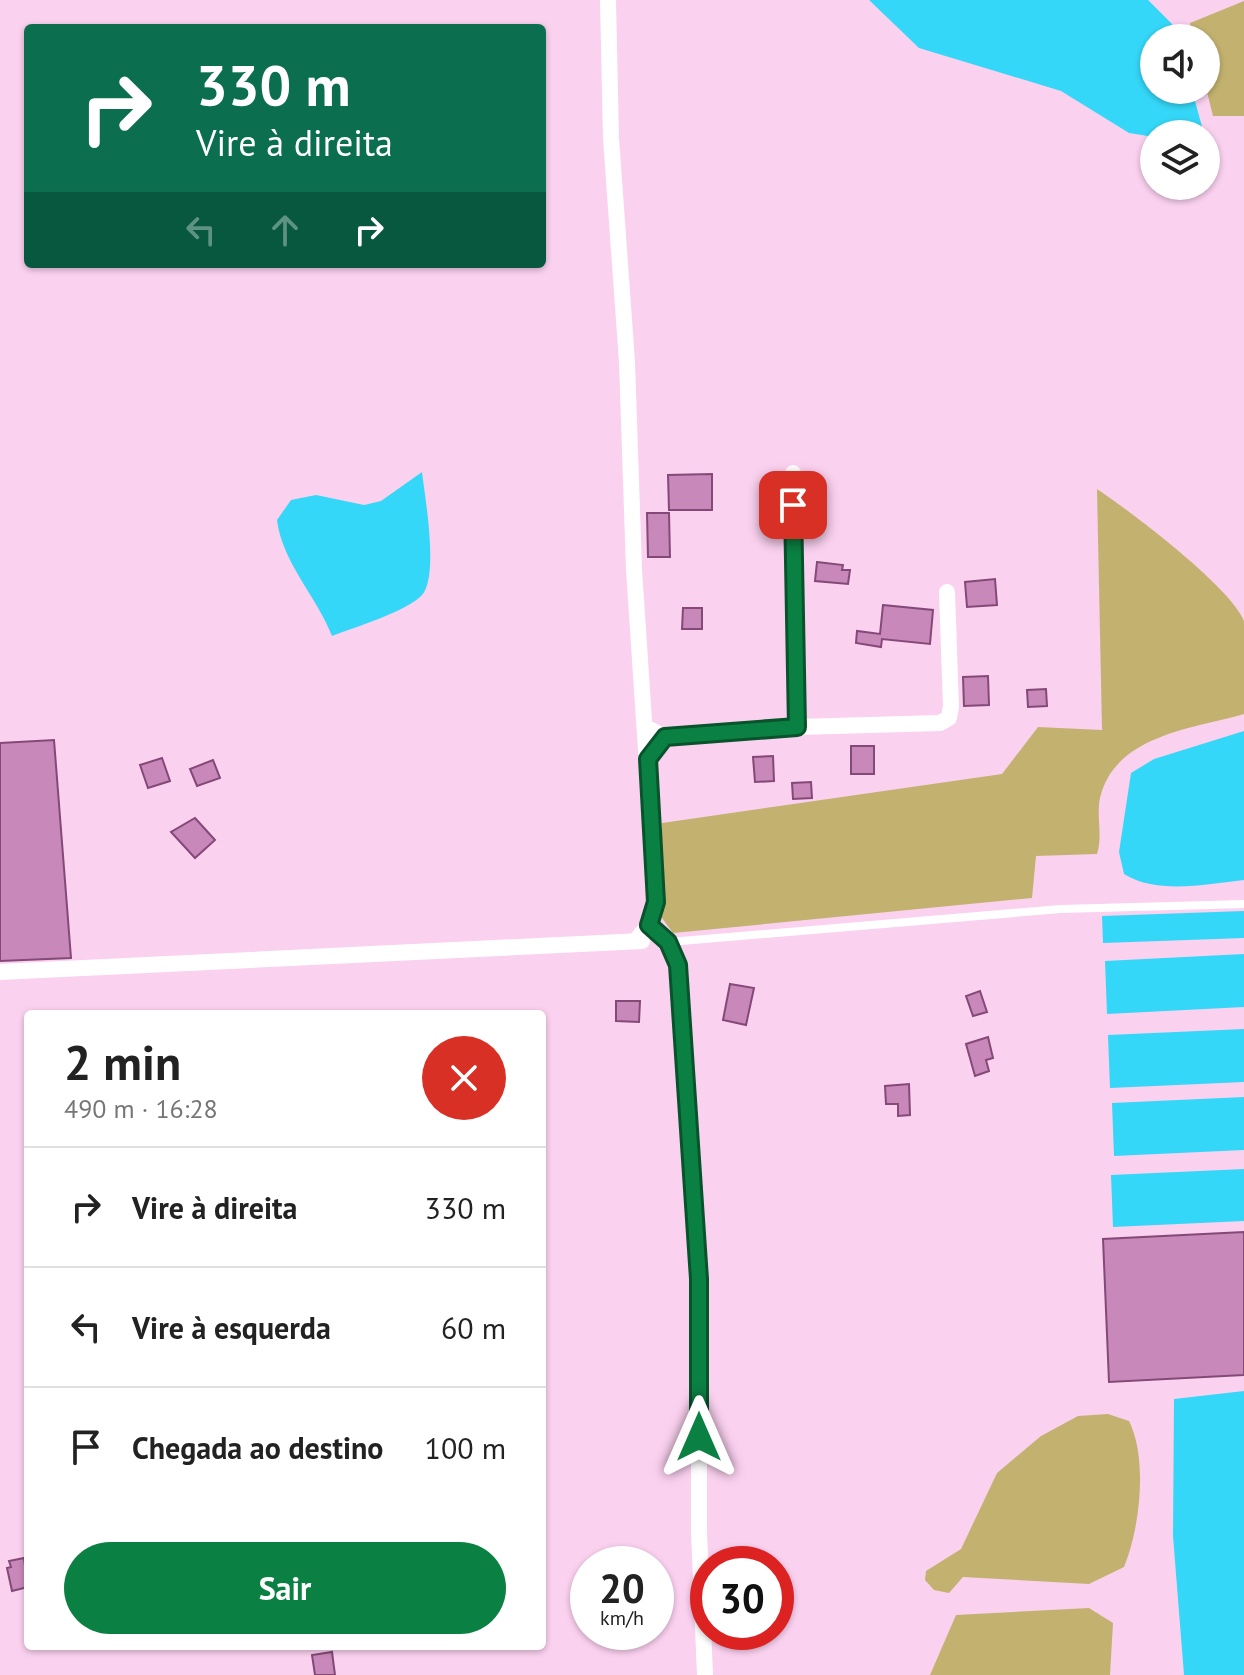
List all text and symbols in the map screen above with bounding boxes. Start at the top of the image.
map controls [1140,24,1220,200]
button: sound [1140,24,1220,104]
text: 330 m [196,49,351,121]
icon: right [64,56,168,160]
text: Vire à direita [196,119,393,166]
button: layers [1140,120,1220,200]
icon: left [179,208,223,252]
icon: ahead [263,208,307,252]
icon: right [347,208,391,252]
pin [759,471,827,539]
icon: arrive [771,483,815,527]
text: 2 min [64,1031,181,1093]
button: close [422,1036,506,1120]
text: 490 m · 16:28 [64,1092,218,1125]
icon: right [64,1185,108,1229]
text: Vire à direita [132,1188,297,1227]
text: 330 m [425,1188,506,1227]
icon: left [64,1305,108,1349]
text: Vire à esquerda [132,1308,331,1347]
text: 60 m [441,1308,506,1347]
position arrow [657,1395,741,1479]
icon: arrive [64,1425,108,1469]
text: Chegada ao destino [132,1428,383,1467]
text: 100 m [425,1428,506,1467]
button: Sair [64,1542,506,1634]
speed limit sign: 30 [690,1546,794,1650]
text: 20 [599,1562,645,1614]
text: km/h [600,1605,644,1631]

